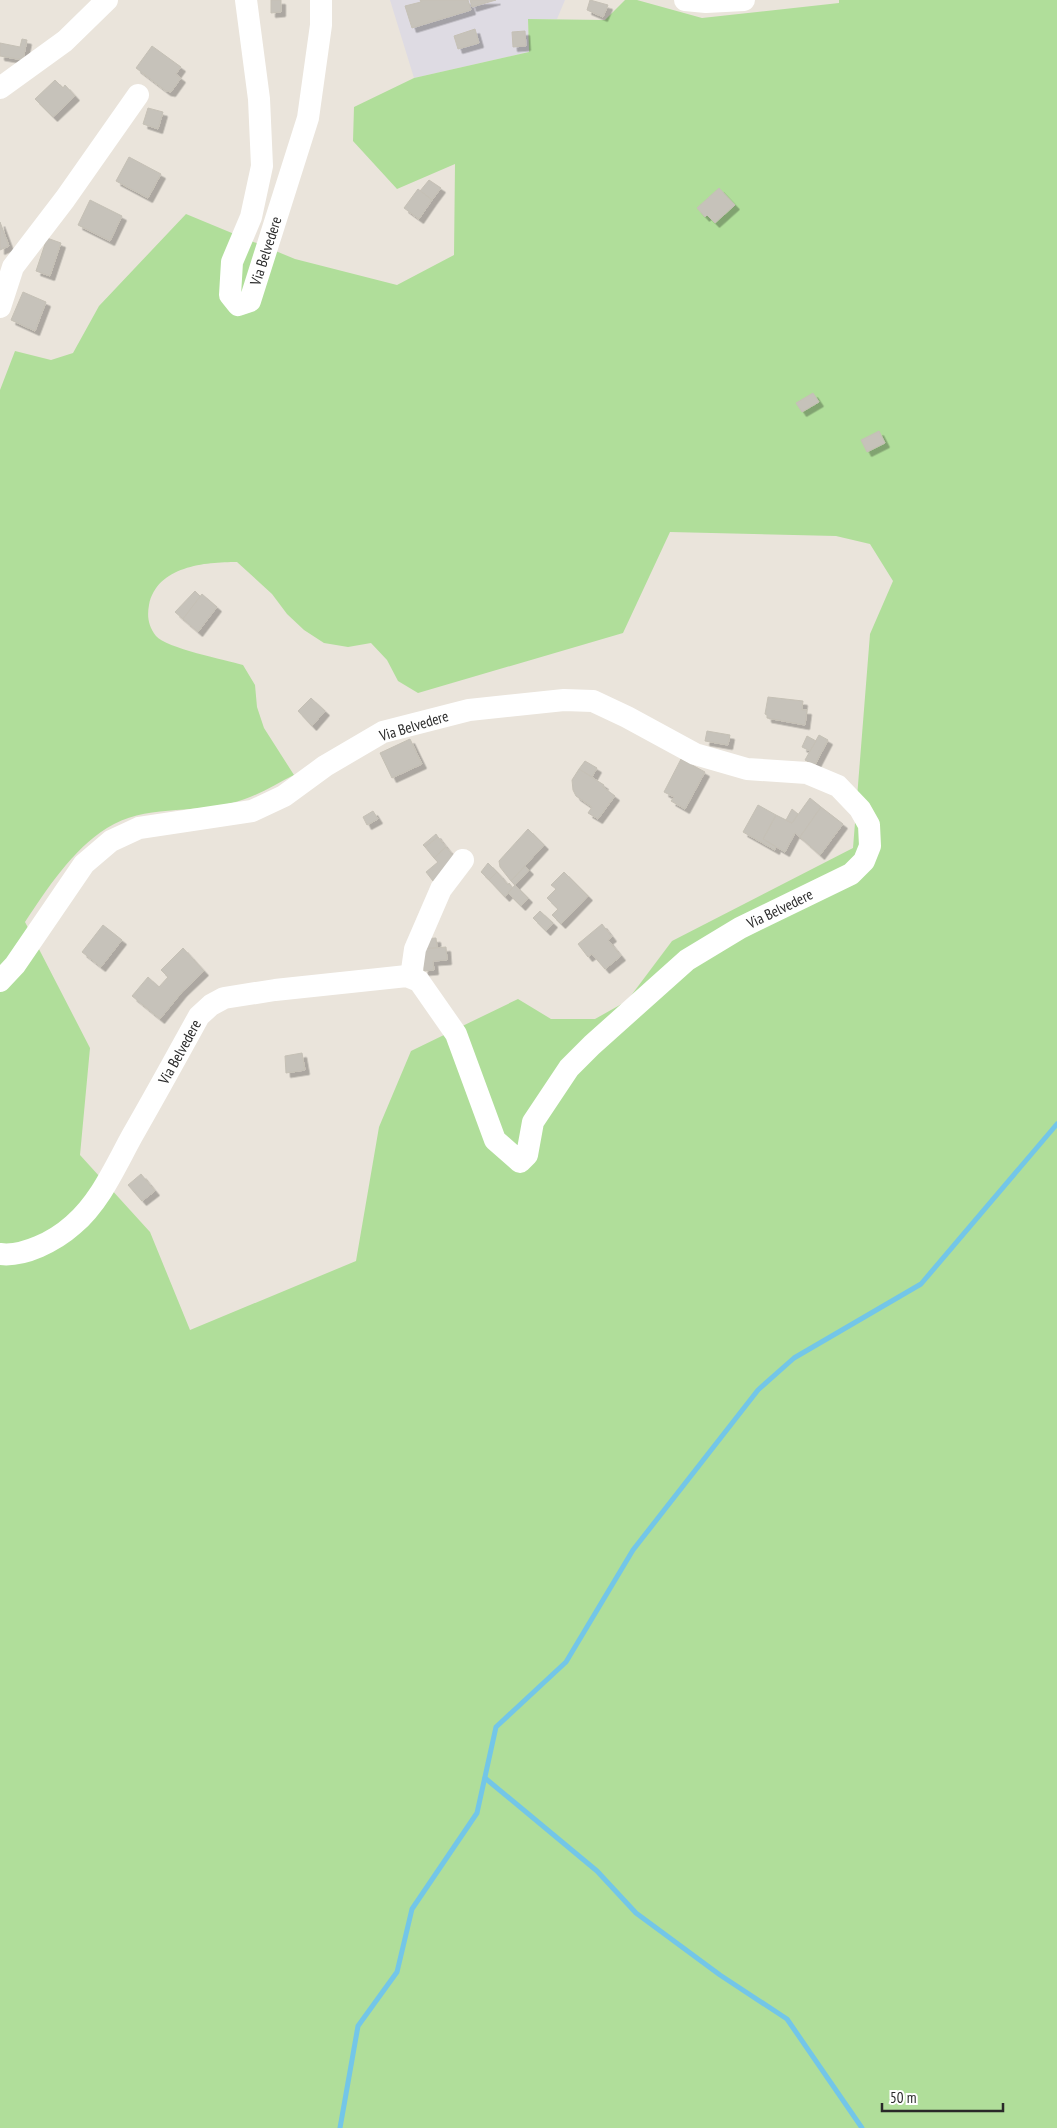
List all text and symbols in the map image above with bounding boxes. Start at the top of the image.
street label: Via Belvedere [245,214,286,289]
street label: Via Belvedere [376,706,451,745]
street label: Via Belvedere [743,884,816,933]
street label: Via Belvedere [154,1016,205,1088]
scale bar [882,2080,1003,2112]
text: 50 m [890,2088,916,2107]

